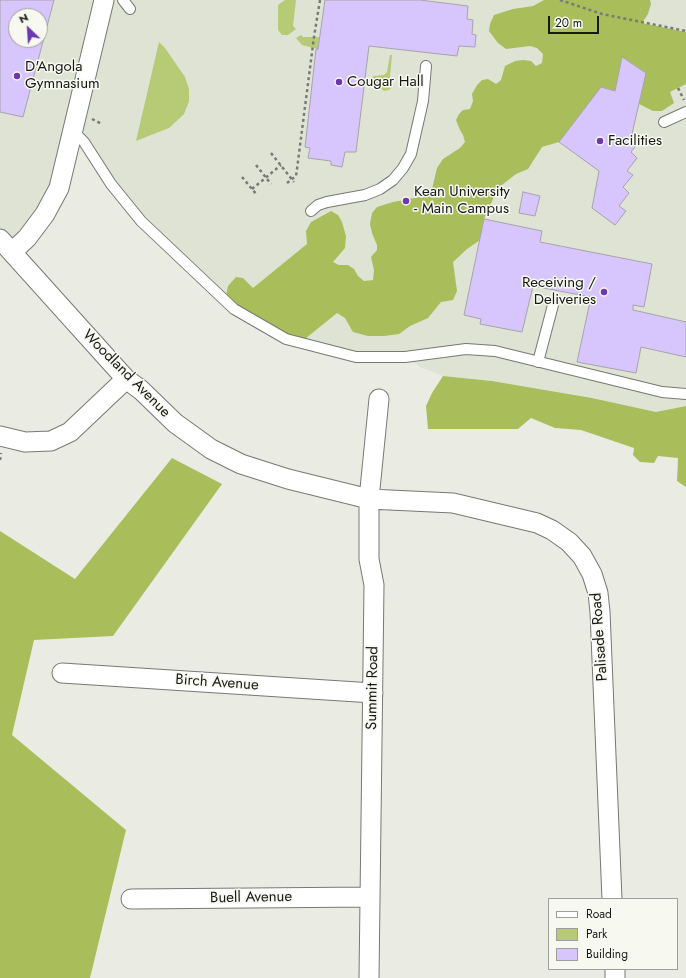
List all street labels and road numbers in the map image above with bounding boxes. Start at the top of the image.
street label: Woodland Avenue [78,326,174,422]
street label: Palisade Road [588,592,612,682]
street label: Summit Road [363,646,383,730]
street label: Birch Avenue [175,671,259,695]
street label: Buell Avenue [210,888,292,908]

